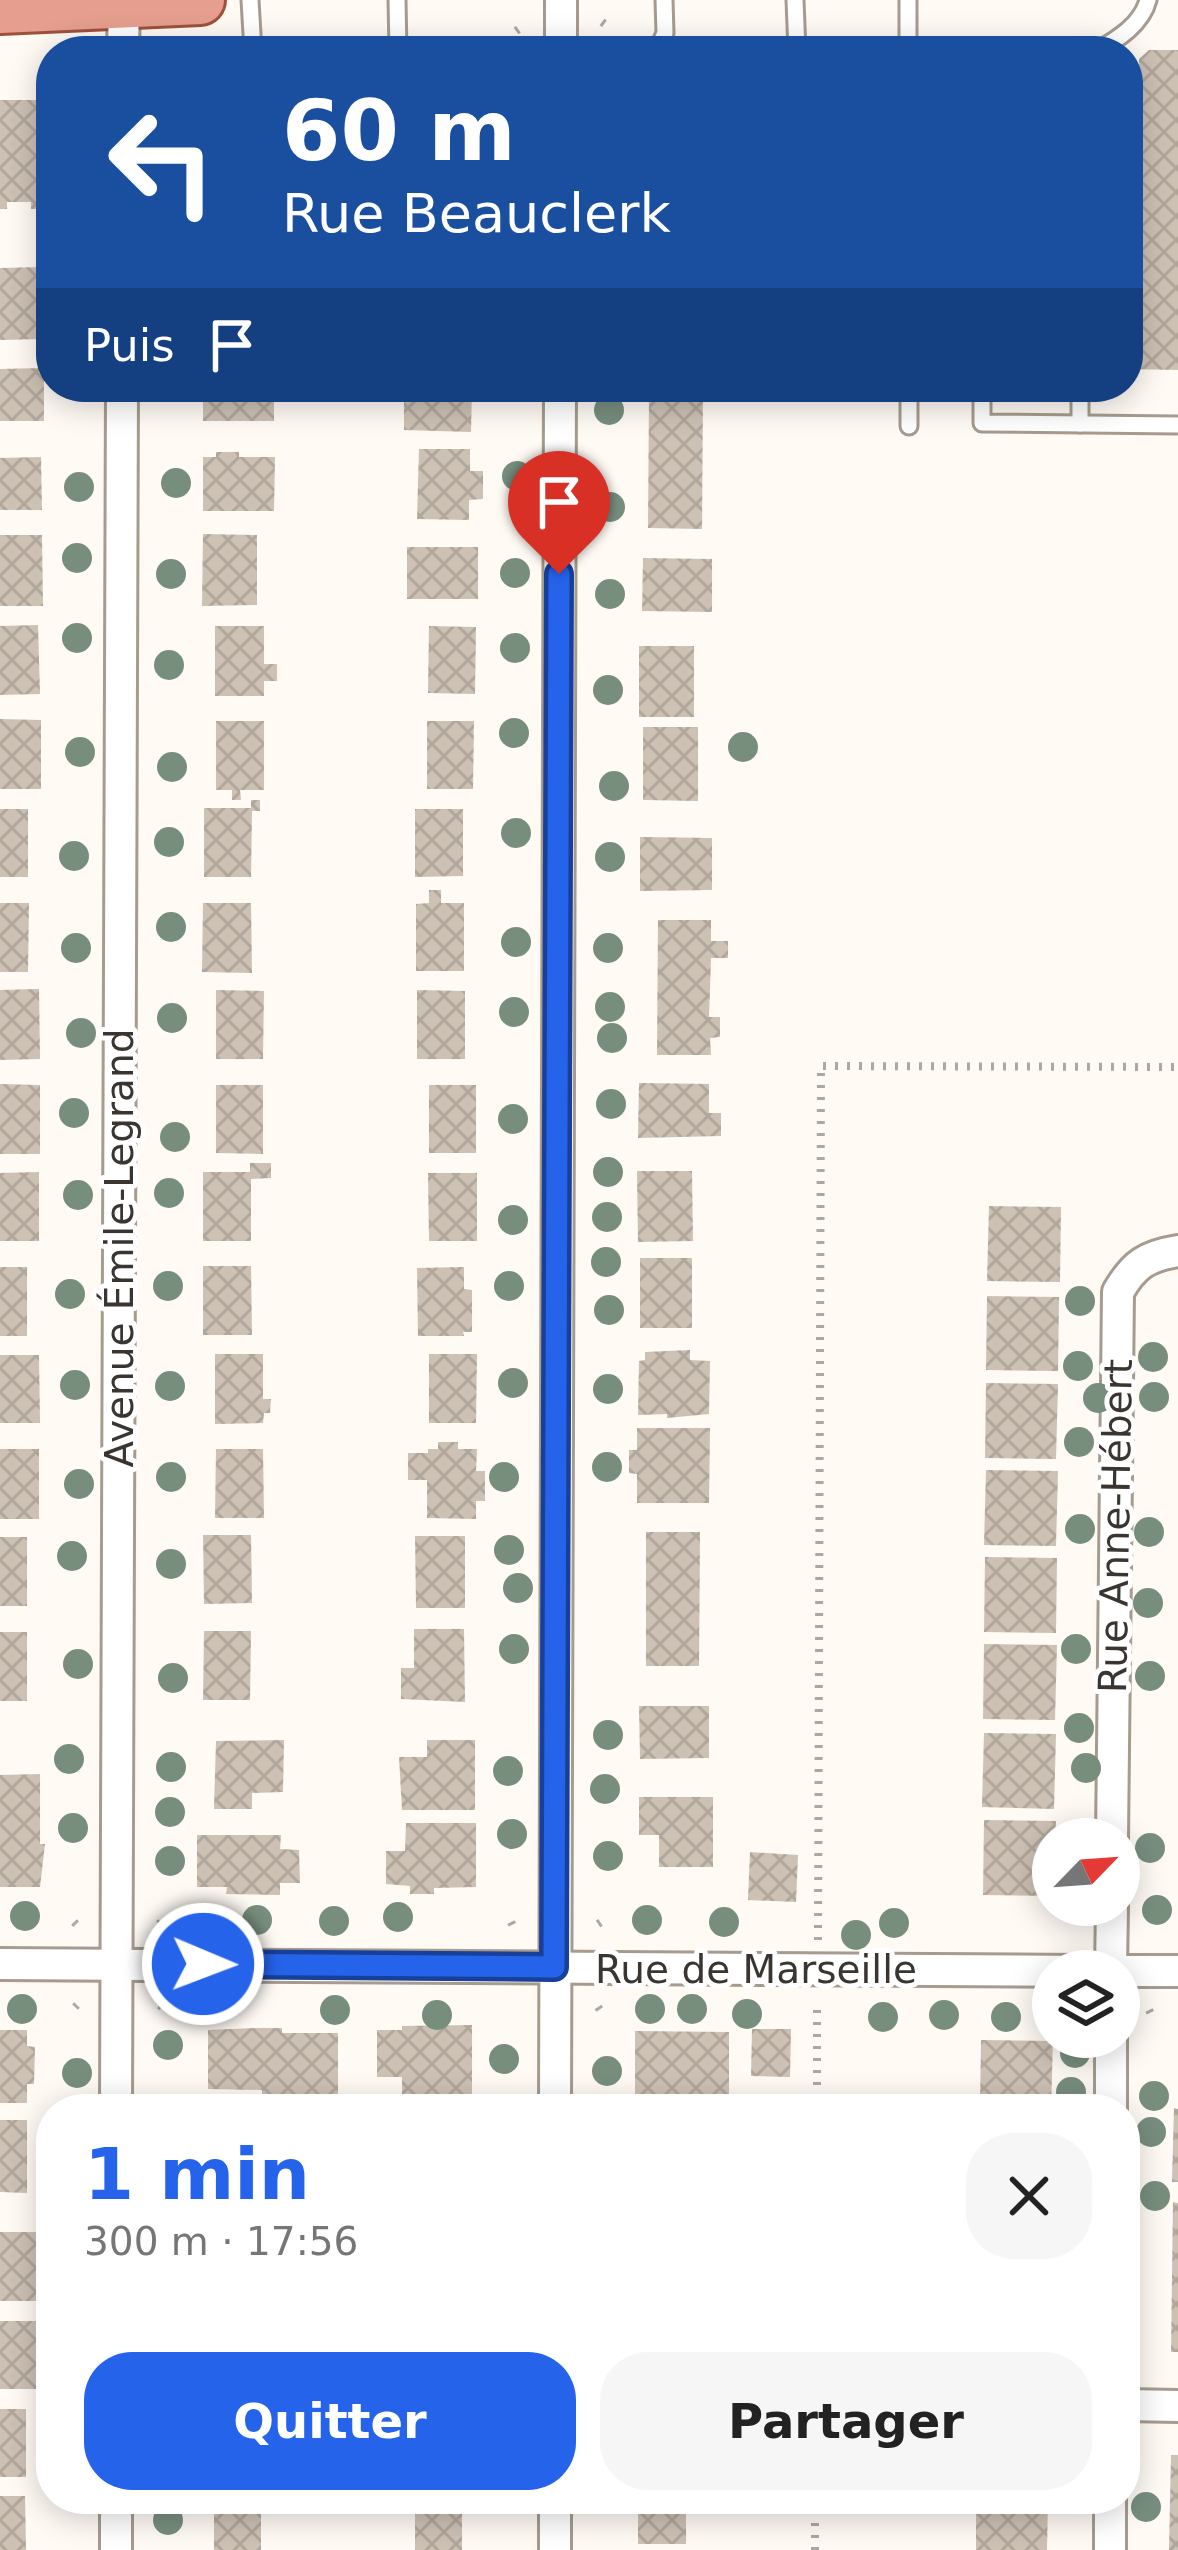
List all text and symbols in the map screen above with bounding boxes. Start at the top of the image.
text: 60 m [282,82,516,180]
icon: left [84,84,240,240]
text: Rue Beauclerk [282,182,671,245]
icon: arrive [199,312,265,378]
text: Puis [84,319,175,372]
pin [508,451,610,574]
icon: arrive [526,469,592,535]
street label: Avenue Émile-Legrand [96,1029,142,1467]
street label: Rue Anne-Hébert [1090,1359,1141,1693]
north arrow [1032,1818,1140,1926]
map controls [1032,1818,1140,2058]
position arrow [140,1901,266,2027]
street label: Rue de Marseille [595,1947,917,1992]
button: layers [1032,1950,1140,2058]
text: 1 min [84,2132,310,2216]
button: close [966,2133,1092,2259]
text: 300 m · 17:56 [84,2219,358,2264]
button: Quitter [84,2352,576,2490]
button: Partager [600,2352,1092,2490]

